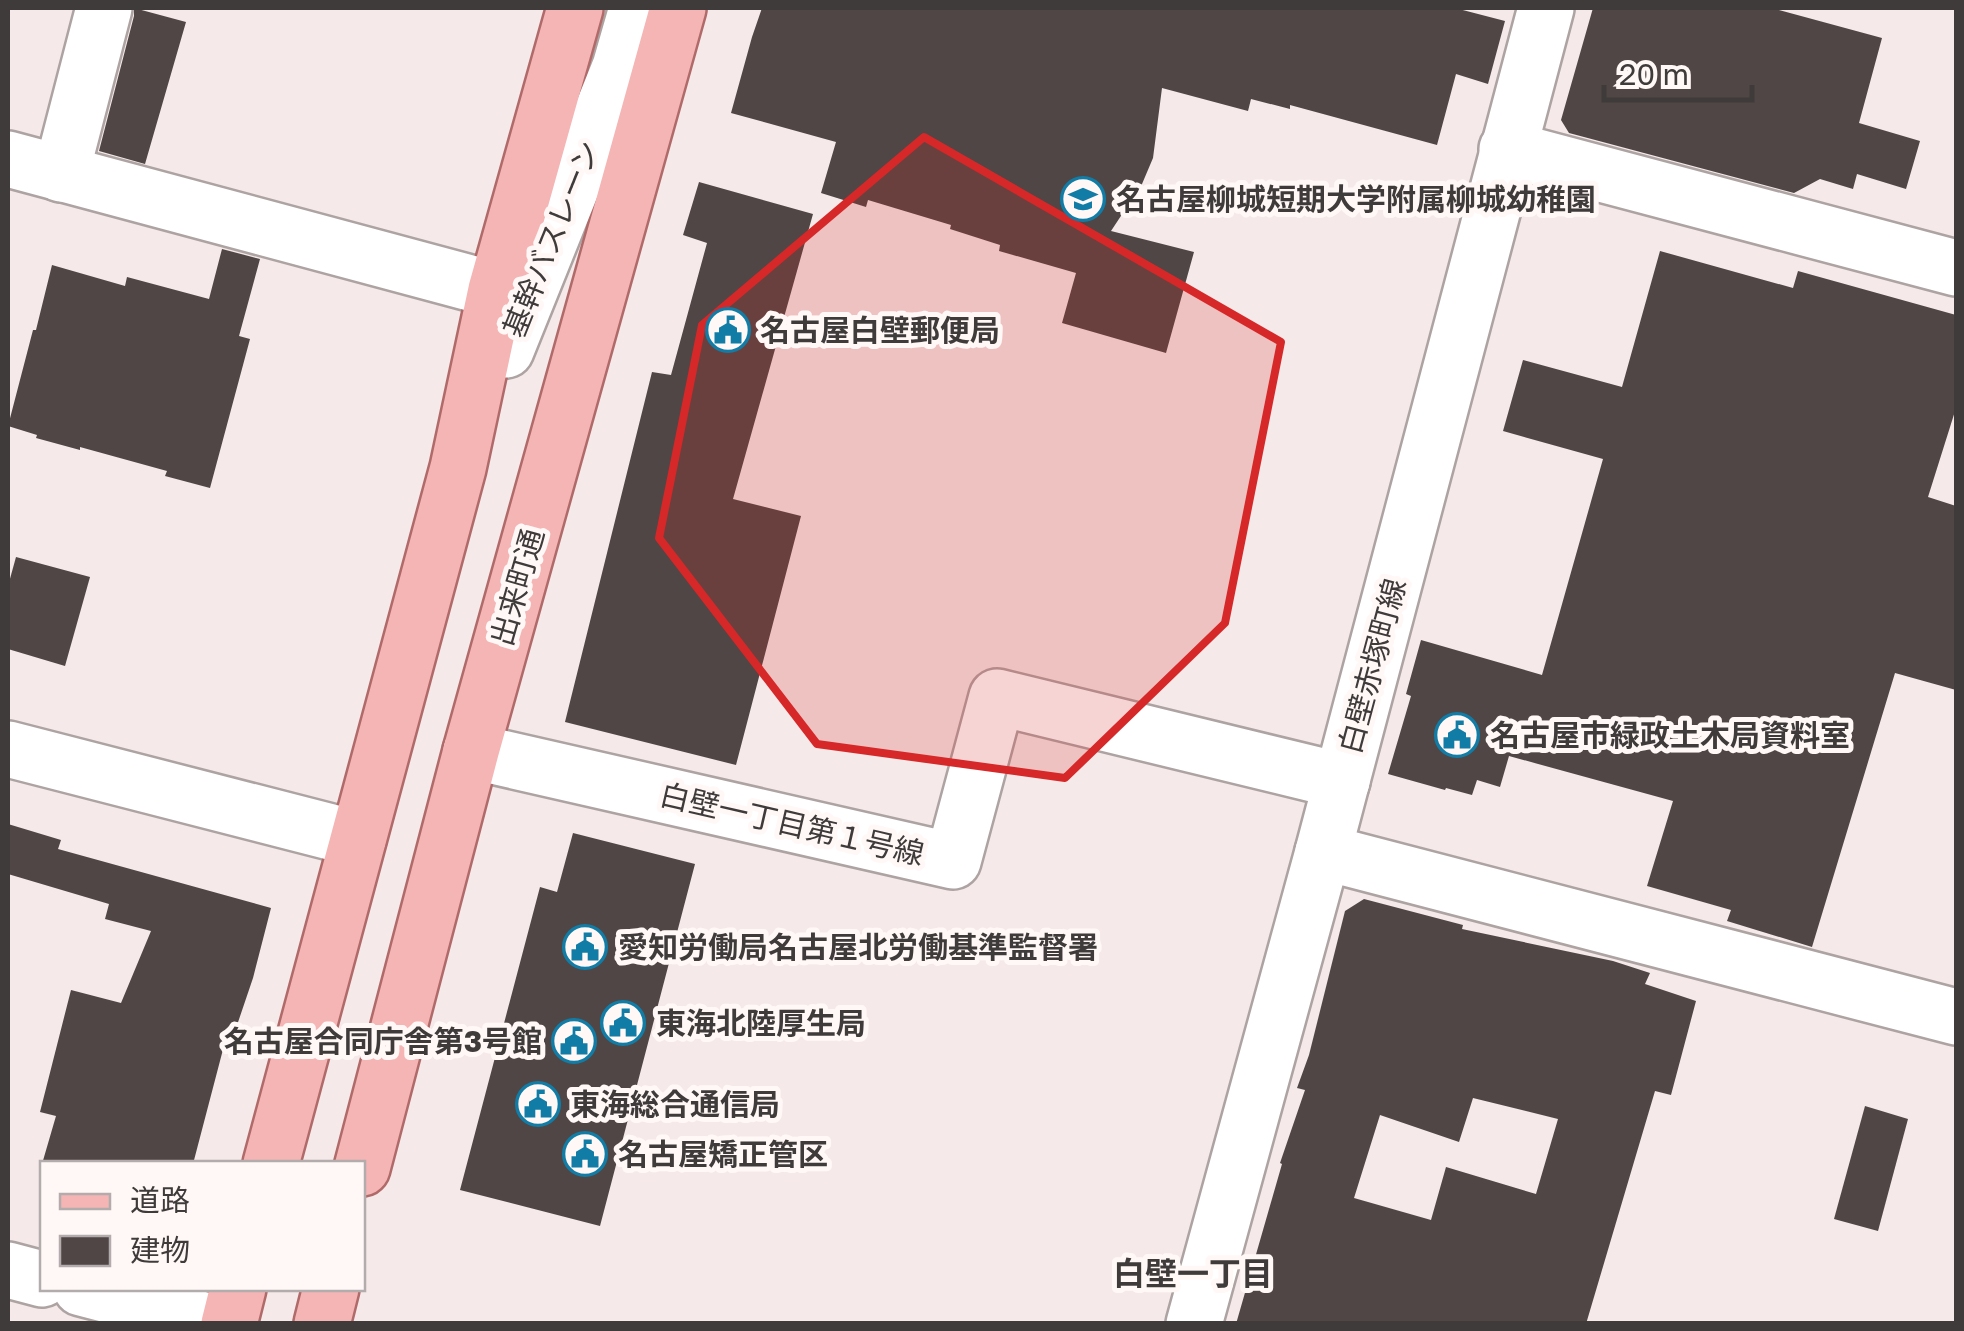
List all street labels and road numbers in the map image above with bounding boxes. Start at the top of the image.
street label: 基幹バスレーン [495,136,607,342]
street label: 出来町通 [483,524,551,650]
street label: 白壁赤塚町線 [1331,574,1413,758]
street label: 白壁一丁目第１号線 [656,776,928,872]

